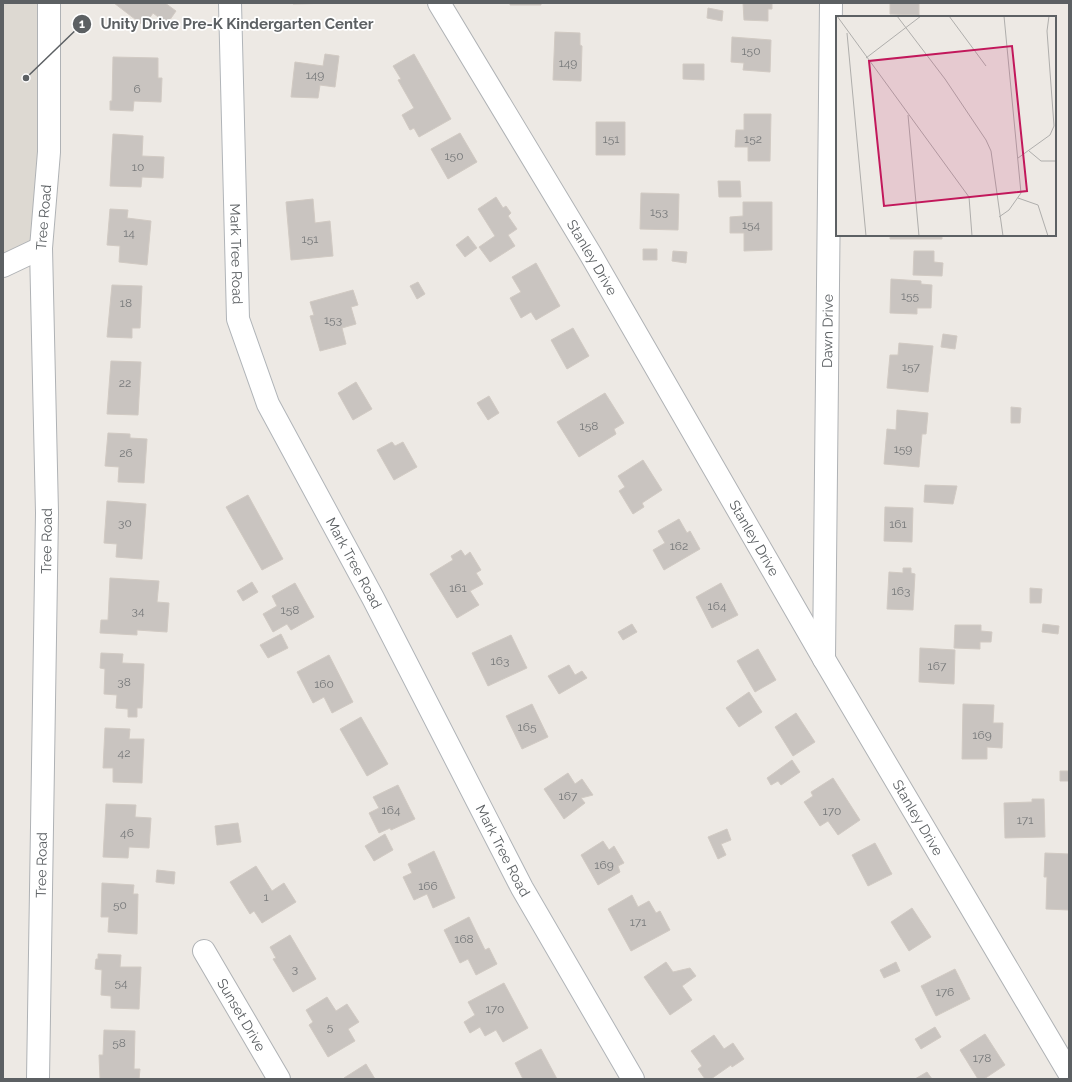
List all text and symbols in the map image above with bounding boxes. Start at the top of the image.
callout: Unity Drive Pre-K Kindergarten Center [72,11,381,38]
text: Unity Drive Pre-K Kindergarten Center [100,15,374,33]
inset map [836,16,1056,236]
text: 1 [79,17,85,31]
house number: 150 [741,44,761,58]
house number: 149 [559,56,577,70]
house number: 149 [306,68,324,82]
house number: 6 [133,82,141,96]
house number: 151 [603,132,619,146]
house number: 152 [744,132,762,146]
house number: 150 [444,149,464,163]
house number: 10 [132,160,144,174]
street label: Tree Road [33,184,54,251]
street label: Mark Tree Road [227,203,246,305]
house number: 153 [650,205,668,219]
street label: Stanley Drive [564,217,621,298]
house number: 154 [742,218,761,232]
house number: 14 [123,226,135,240]
house number: 151 [302,232,318,246]
house number: 155 [901,289,920,303]
street label: Dawn Drive [819,294,836,368]
house number: 18 [120,296,132,310]
house number: 153 [324,313,342,327]
house number: 157 [902,360,921,374]
house number: 22 [119,376,131,390]
house number: 158 [580,419,598,433]
house number: 159 [894,442,912,456]
house number: 26 [119,446,133,460]
street label: Stanley Drive [726,497,782,579]
street label: Tree Road [38,508,55,574]
street label: Mark Tree Road [323,515,385,611]
house number: 30 [118,516,132,530]
house number: 161 [889,517,907,531]
house number: 162 [670,539,688,553]
house number: 161 [449,581,467,595]
house number: 163 [892,584,910,598]
house number: 164 [708,599,727,613]
house number: 158 [281,603,299,617]
house number: 34 [132,604,145,618]
house number: 163 [491,654,509,668]
house number: 167 [928,659,947,673]
house number: 38 [117,675,131,689]
house number: 160 [314,677,334,691]
house number: 165 [518,720,537,734]
house number: 169 [972,728,992,742]
house number: 42 [118,746,130,760]
street label: Stanley Drive [889,777,946,858]
house number: 167 [559,789,578,803]
street label: Mark Tree Road [473,802,533,899]
house number: 164 [382,803,401,817]
house number: 170 [823,804,841,818]
house number: 171 [1017,813,1033,827]
house number: 46 [120,826,134,840]
street label: Tree Road [33,832,50,898]
house number: 169 [594,858,614,872]
house number: 166 [418,879,438,893]
house number: 1 [263,890,269,904]
house number: 50 [113,898,127,912]
house number: 171 [630,915,646,929]
house number: 168 [454,932,474,946]
house number: 3 [292,962,298,976]
house number: 54 [114,976,128,990]
street label: Sunset Drive [214,976,269,1054]
house number: 176 [936,985,954,999]
house number: 170 [486,1002,504,1016]
house number: 5 [327,1020,334,1034]
house number: 58 [112,1036,126,1050]
house number: 178 [973,1051,991,1065]

